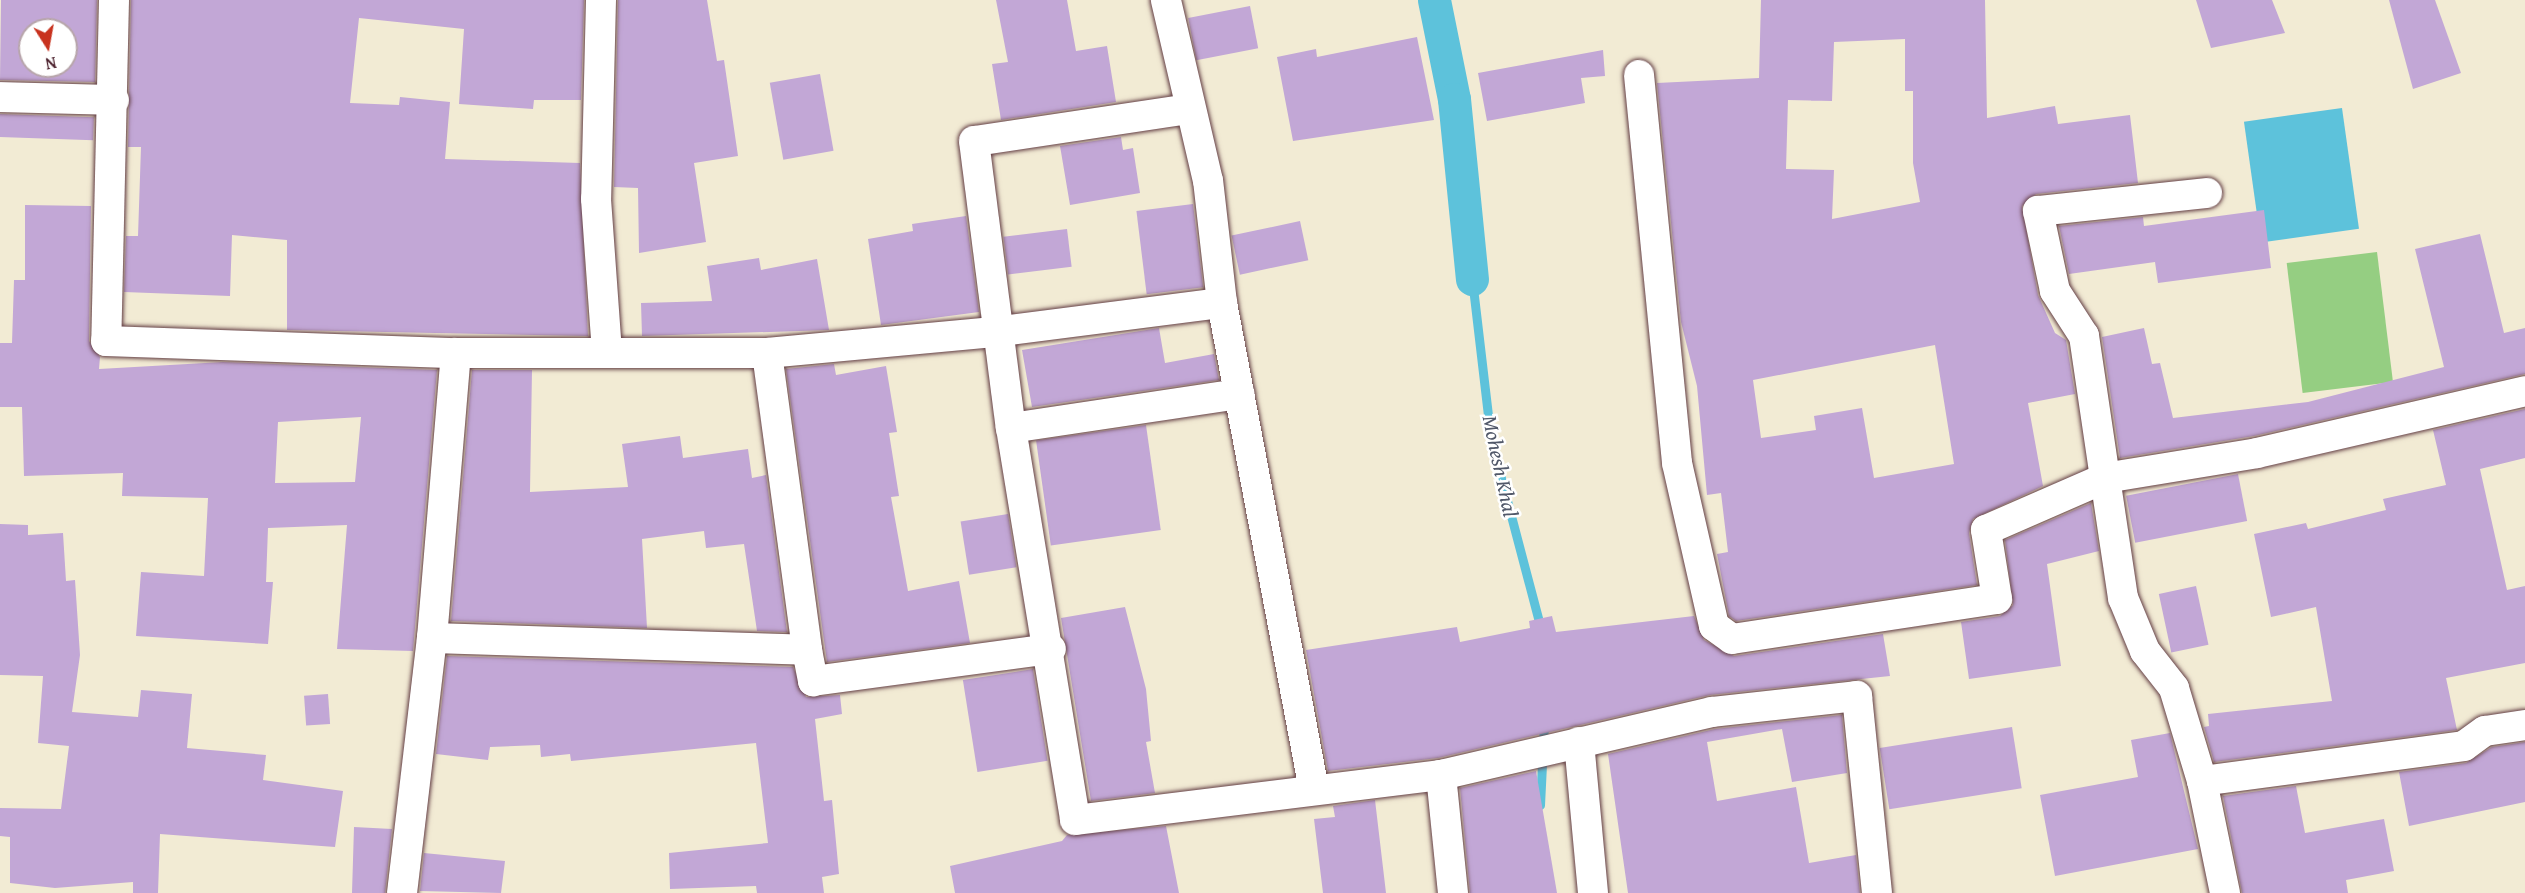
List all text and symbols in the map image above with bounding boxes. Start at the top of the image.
north arrow [18,18,78,78]
text: N [44,51,59,77]
water label: Mohesh Khal [1477,413,1523,519]

